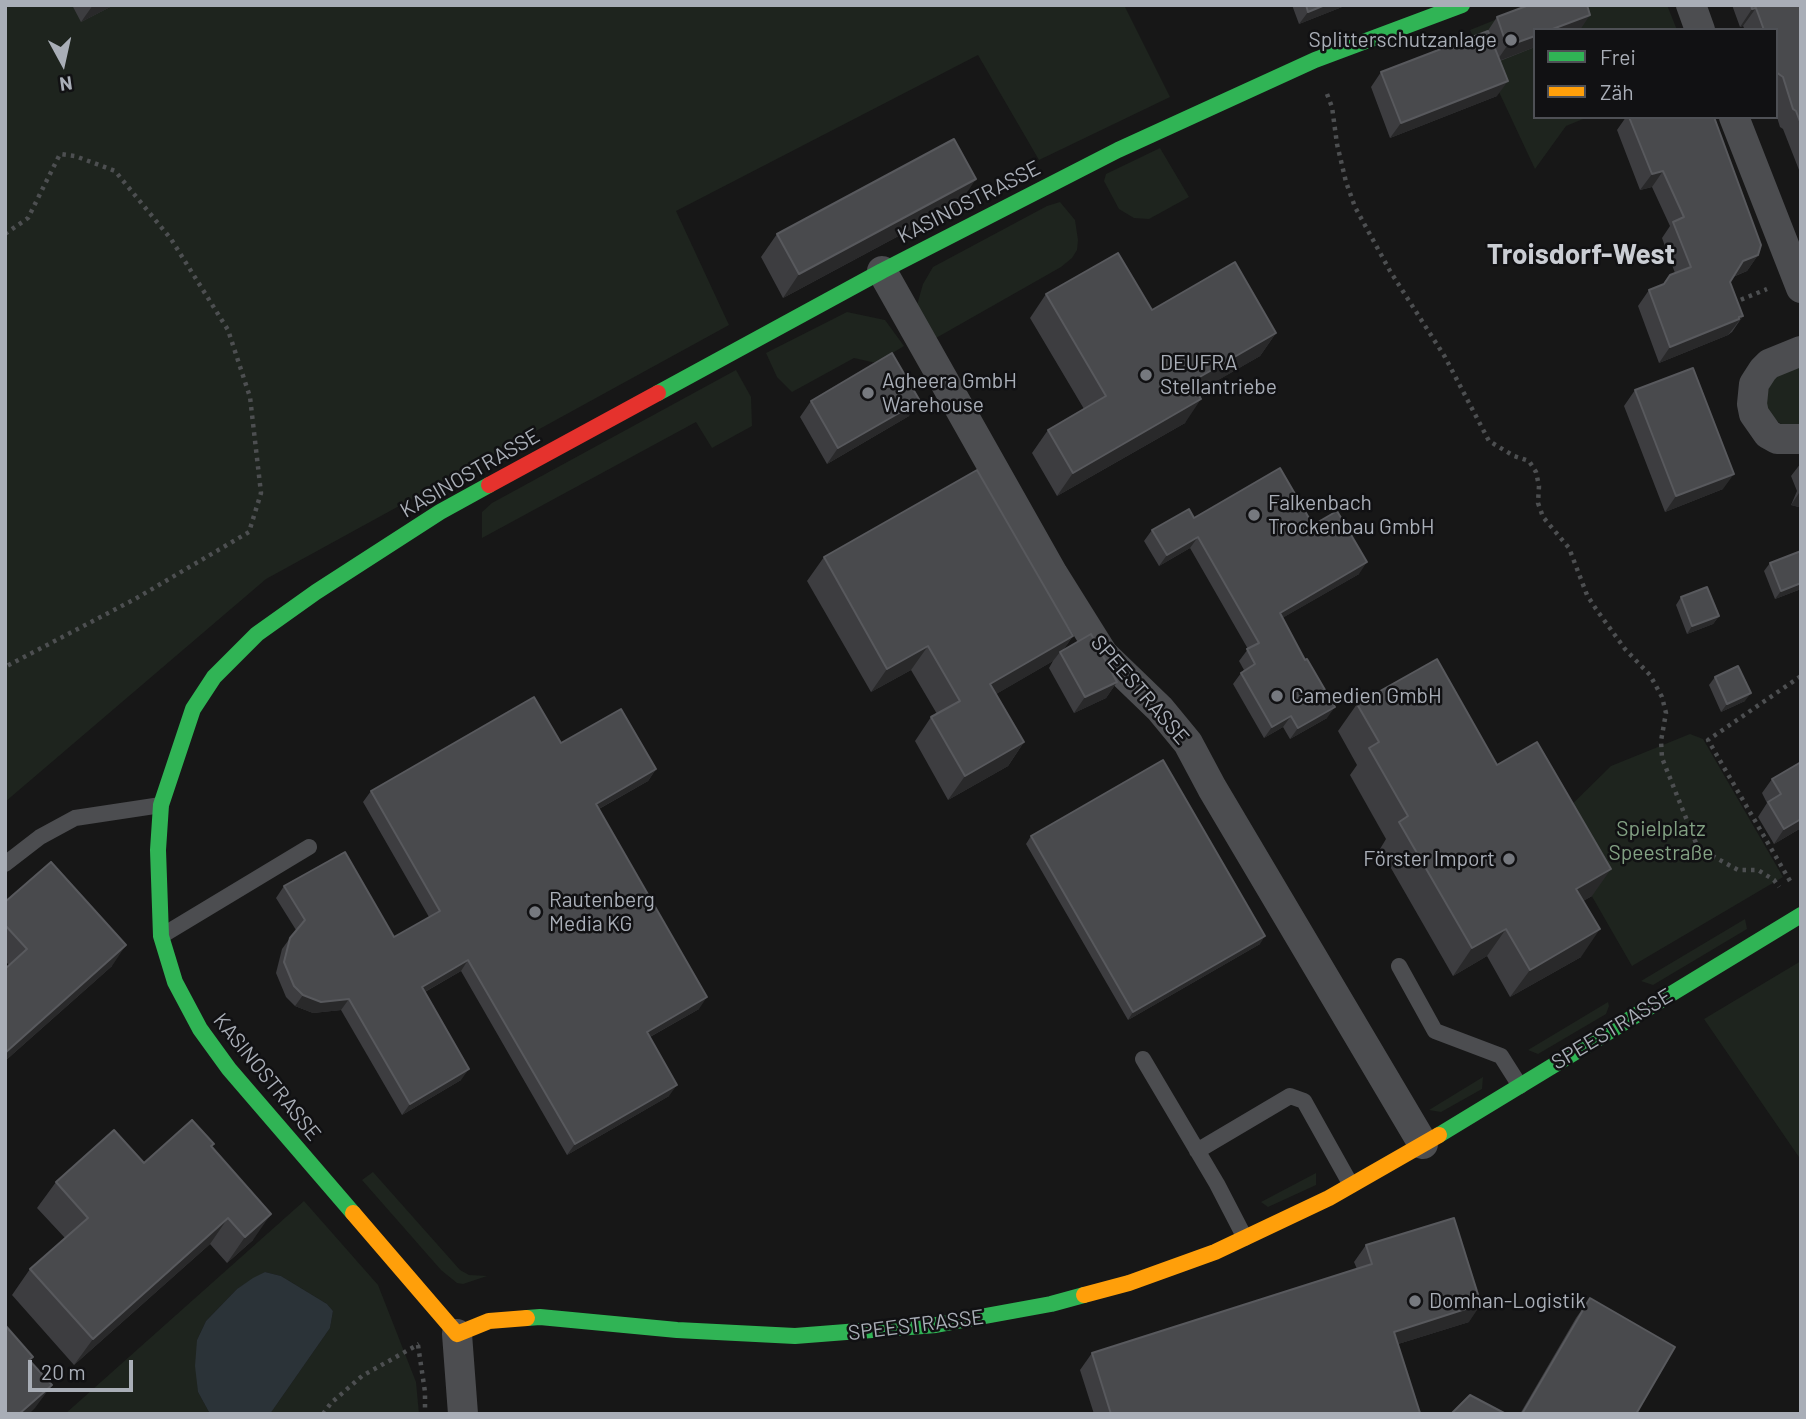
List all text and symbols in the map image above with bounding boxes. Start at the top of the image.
place label: Splitterschutzanlage [1309,27,1497,53]
north arrow [28,28,98,98]
legend [1533,28,1778,119]
marker: Splitterschutzanlage [1503,32,1519,48]
text: Frei [1600,44,1636,69]
text: N [58,72,74,97]
text: Zäh [1600,79,1634,104]
street label: KASINOSTRASSE [893,155,1045,249]
district label: Troisdorf-West [1487,238,1675,272]
place label: DEUFRA Stellantriebe [1160,350,1277,400]
marker: DEUFRA Stellantriebe [1138,367,1154,383]
place label: Agheera GmbH Warehouse [882,368,1017,418]
marker: Agheera GmbH Warehouse [860,385,876,401]
street label: KASINOSTRASSE [396,423,544,523]
place label: Falkenbach Trockenbau GmbH [1268,490,1434,540]
marker: Falkenbach Trockenbau GmbH [1246,507,1262,523]
street label: SPEESTRASSE [1086,630,1194,750]
place label: Camedien GmbH [1291,683,1442,709]
marker: Camedien GmbH [1269,688,1285,704]
park label: Spielplatz Speestraße [1609,816,1713,866]
place label: Förster Import [1363,846,1495,872]
marker: Förster Import [1501,851,1517,867]
place label: Rautenberg Media KG [549,887,655,937]
marker: Rautenberg Media KG [527,904,543,920]
street label: SPEESTRASSE [1547,983,1677,1075]
street label: KASINOSTRASSE [208,1008,326,1146]
place label: Domhan-Logistik [1429,1288,1586,1314]
marker: Domhan-Logistik [1407,1293,1423,1309]
street label: SPEESTRASSE [847,1304,985,1346]
scale bar [32,1346,136,1390]
text: 20 m [41,1359,86,1384]

